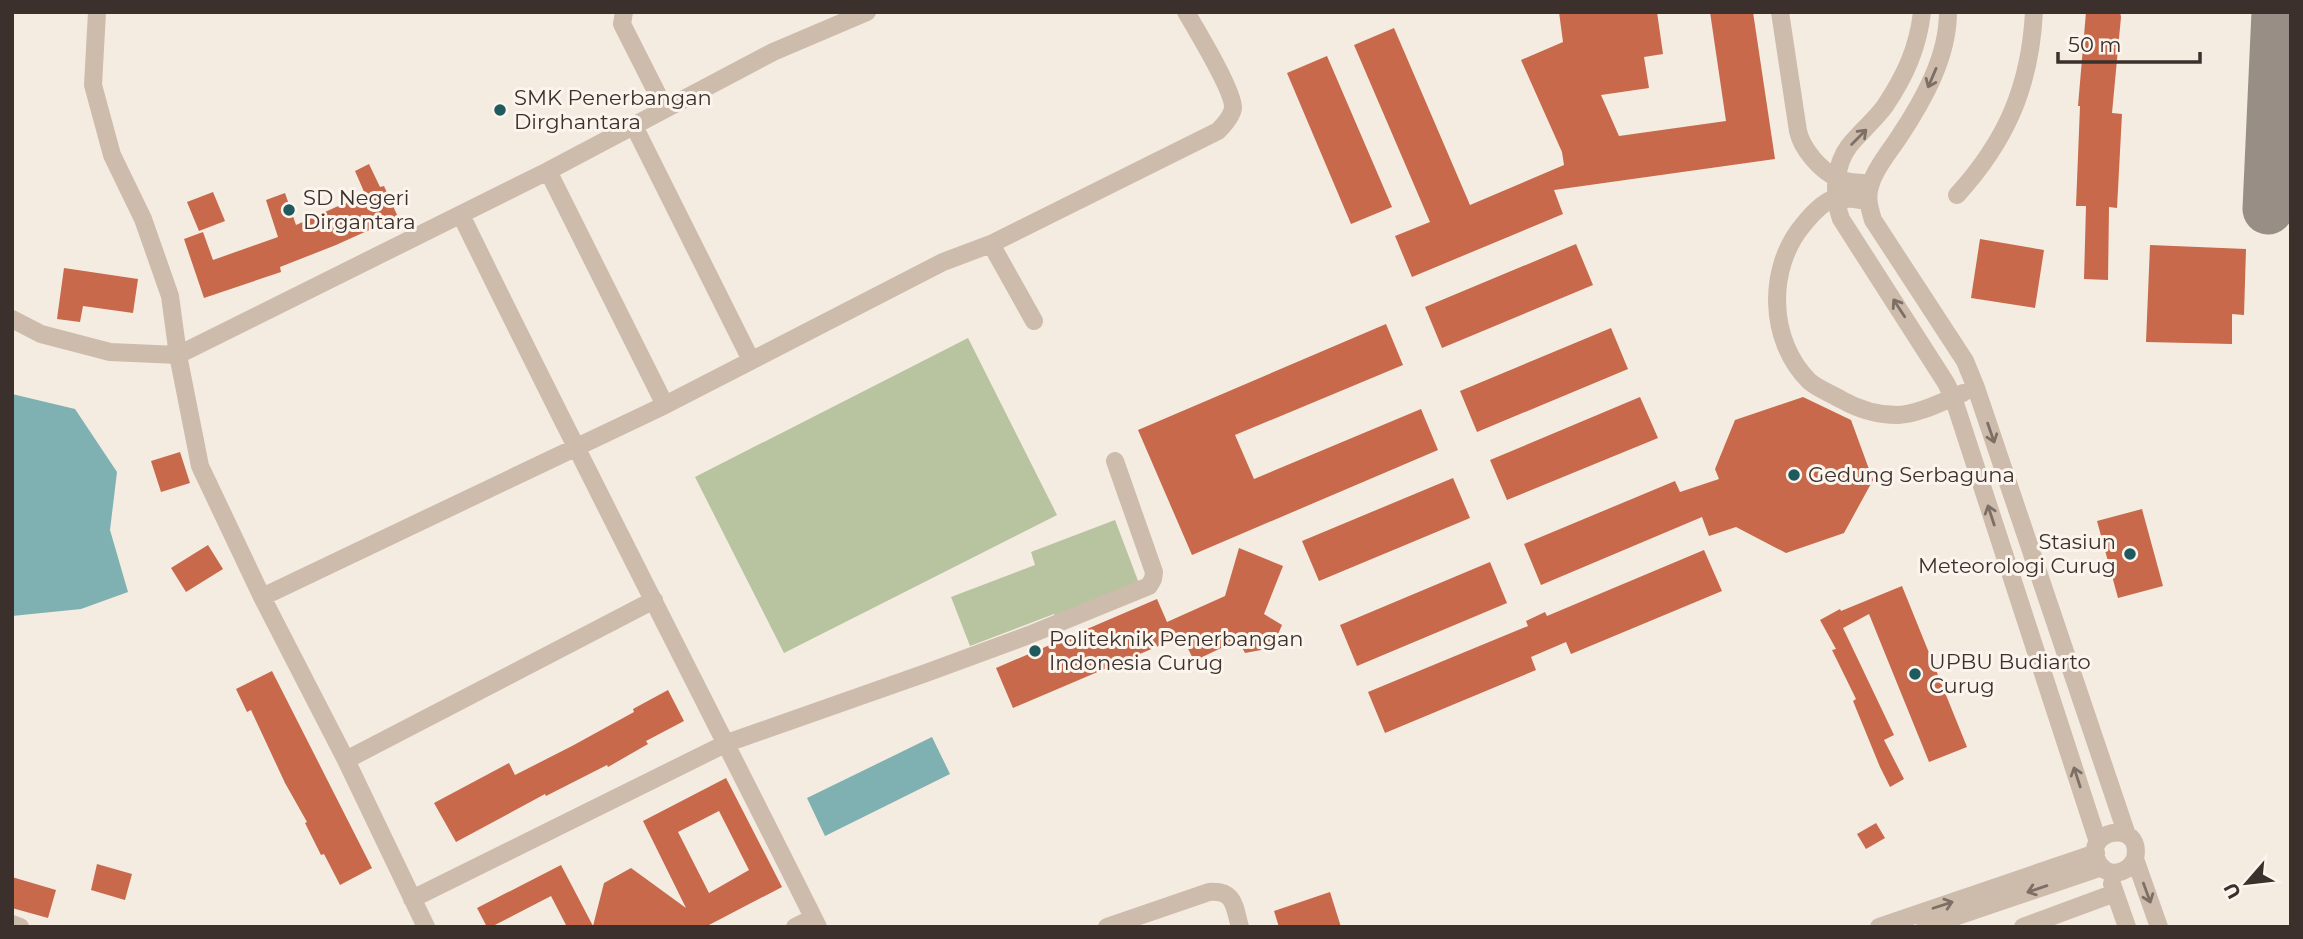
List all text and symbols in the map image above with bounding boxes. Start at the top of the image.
scale bar [2058,21,2200,65]
text: 50 m [2068,32,2122,57]
one-way arrow [1924,67,1937,88]
place label: SMK Penerbangan Dirghantara [514,85,712,134]
marker: SMK Penerbangan Dirghantara [492,102,508,118]
one-way arrow [1850,128,1867,145]
place label: SD Negeri Dirgantara [303,185,416,234]
marker: SD Negeri Dirgantara [281,202,297,218]
one-way arrow [1891,299,1905,319]
one-way arrow [1986,421,1999,443]
place label: Gedung Serbaguna [1808,462,2015,487]
marker: Gedung Serbaguna [1786,467,1802,483]
one-way arrow [1983,504,1996,526]
place label: Stasiun Meteorologi Curug [1918,529,2116,578]
marker: Stasiun Meteorologi Curug [2122,546,2138,562]
place label: Politeknik Penerbangan Indonesia Curug [1049,626,1304,675]
marker: Politeknik Penerbangan Indonesia Curug [1027,643,1043,659]
place label: UPBU Budiarto Curug [1929,649,2091,698]
marker: UPBU Budiarto Curug [1907,666,1923,682]
one-way arrow [2069,767,2082,789]
north arrow [2212,848,2282,918]
text: U [2219,879,2246,903]
one-way arrow [2142,881,2155,903]
one-way arrow [2027,884,2049,896]
one-way arrow [1932,898,1954,910]

